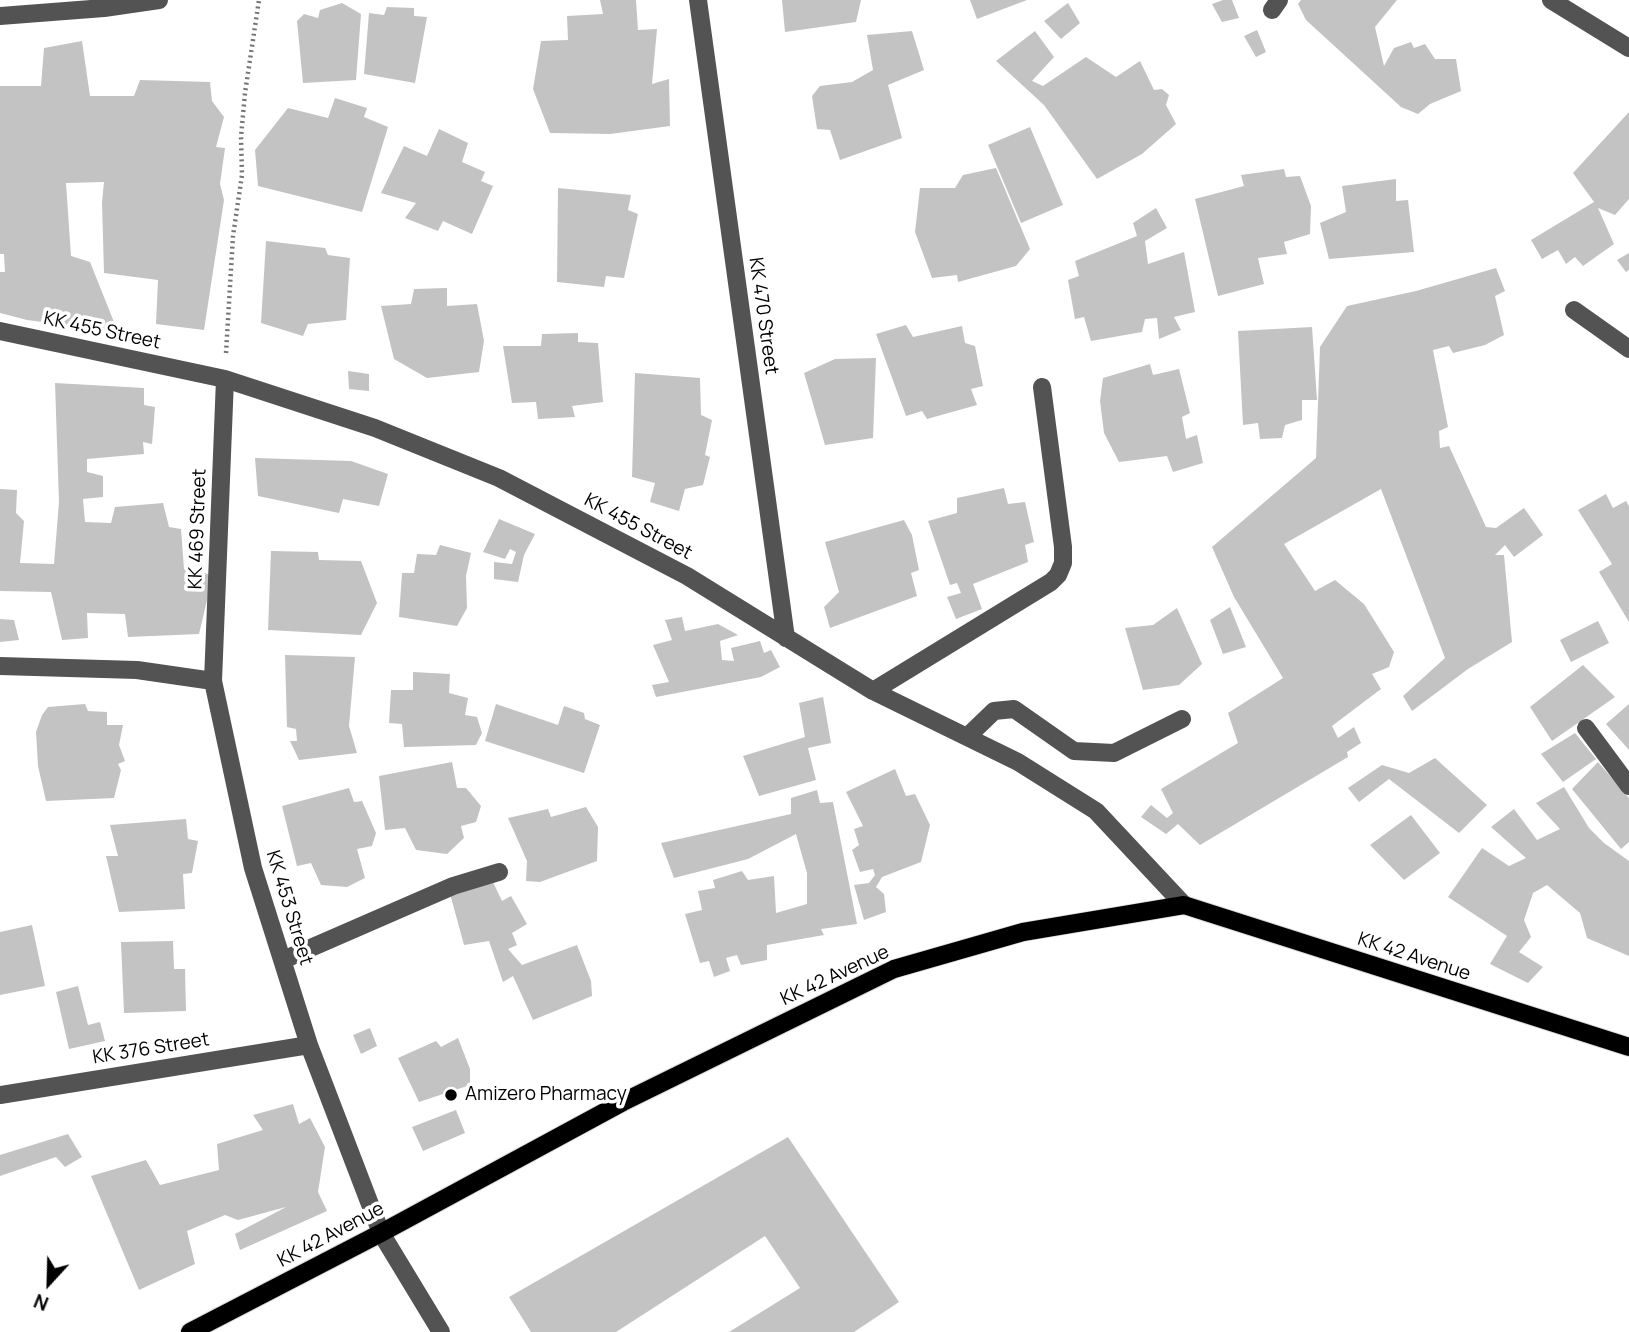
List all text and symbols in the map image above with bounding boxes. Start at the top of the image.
street label: KK 470 Street [743,256,783,376]
street label: KK 455 Street [41,307,163,355]
street label: KK 469 Street [185,468,211,590]
street label: KK 455 Street [580,489,696,565]
street label: KK 453 Street [261,848,317,968]
street label: KK 42 Avenue [1355,928,1473,986]
street label: KK 42 Avenue [777,941,893,1011]
street label: KK 376 Street [91,1029,211,1069]
place label: Amizero Pharmacy [465,1084,627,1106]
marker: Amizero Pharmacy [443,1087,459,1103]
street label: KK 42 Avenue [274,1197,388,1273]
north arrow [14,1248,84,1318]
text: N [30,1288,52,1317]

